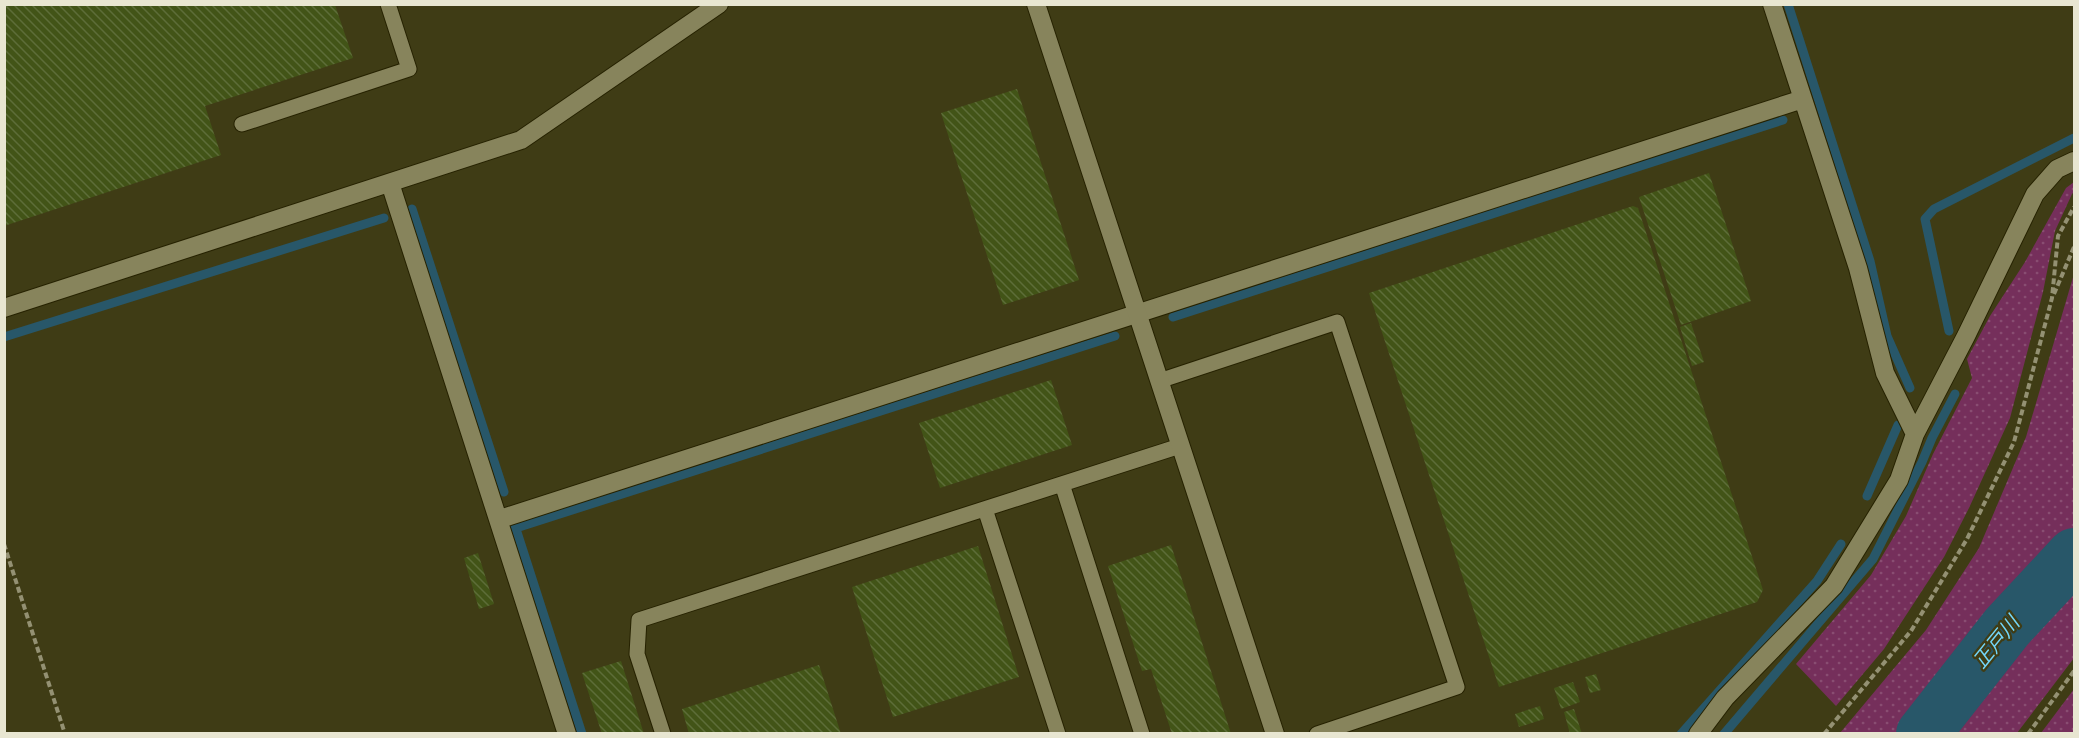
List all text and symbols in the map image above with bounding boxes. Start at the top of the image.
water label: 正戸川 [1967,609,2026,673]

